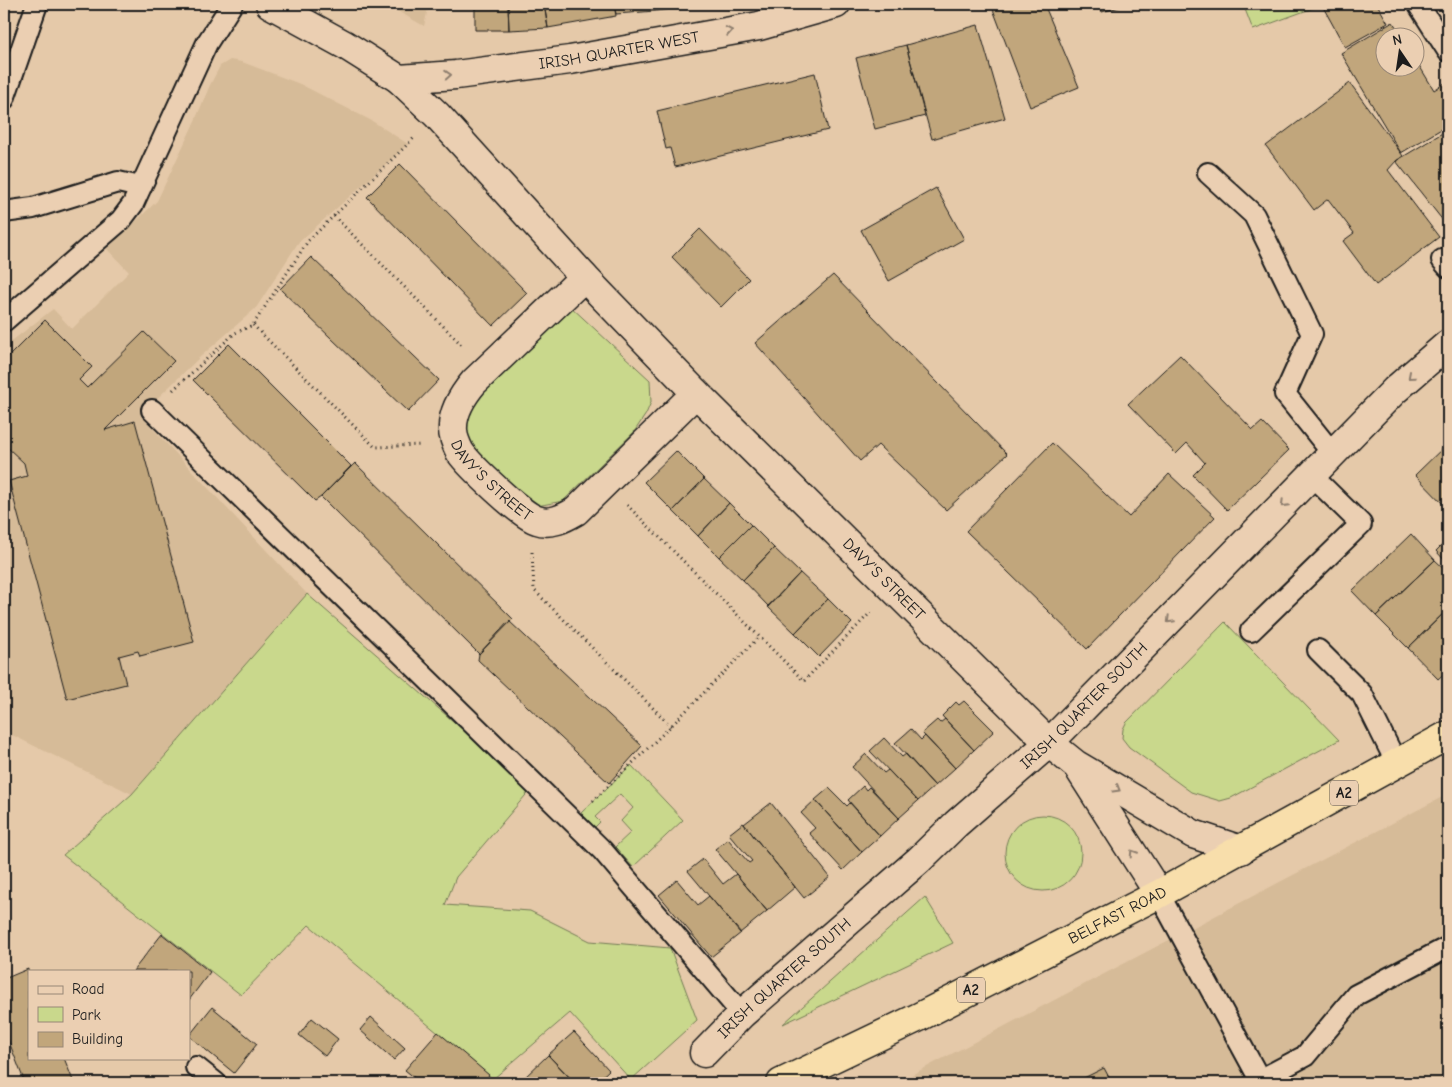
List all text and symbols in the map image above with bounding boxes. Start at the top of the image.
one-way arrow [725,27,734,37]
street label: IRISH QUARTER WEST [538,28,701,73]
north arrow [1374,28,1424,78]
text: N [1391,31,1404,49]
one-way arrow [444,70,452,81]
one-way arrow [1408,370,1417,379]
street label: DAVY'S STREET [447,437,536,525]
one-way arrow [1281,498,1290,507]
street label: DAVY'S STREET [839,535,929,624]
one-way arrow [1167,614,1176,623]
street label: IRISH QUARTER SOUTH [1017,639,1151,773]
road number: A2 [1330,780,1358,806]
one-way arrow [1112,782,1121,792]
one-way arrow [1130,850,1139,859]
street label: BELFAST ROAD [1065,883,1170,948]
street label: IRISH QUARTER SOUTH [714,914,855,1042]
legend [28,970,190,1060]
road number: A2 [957,978,985,1002]
text: Road [72,980,104,998]
text: Park [72,1006,101,1024]
text: Building [72,1030,123,1048]

